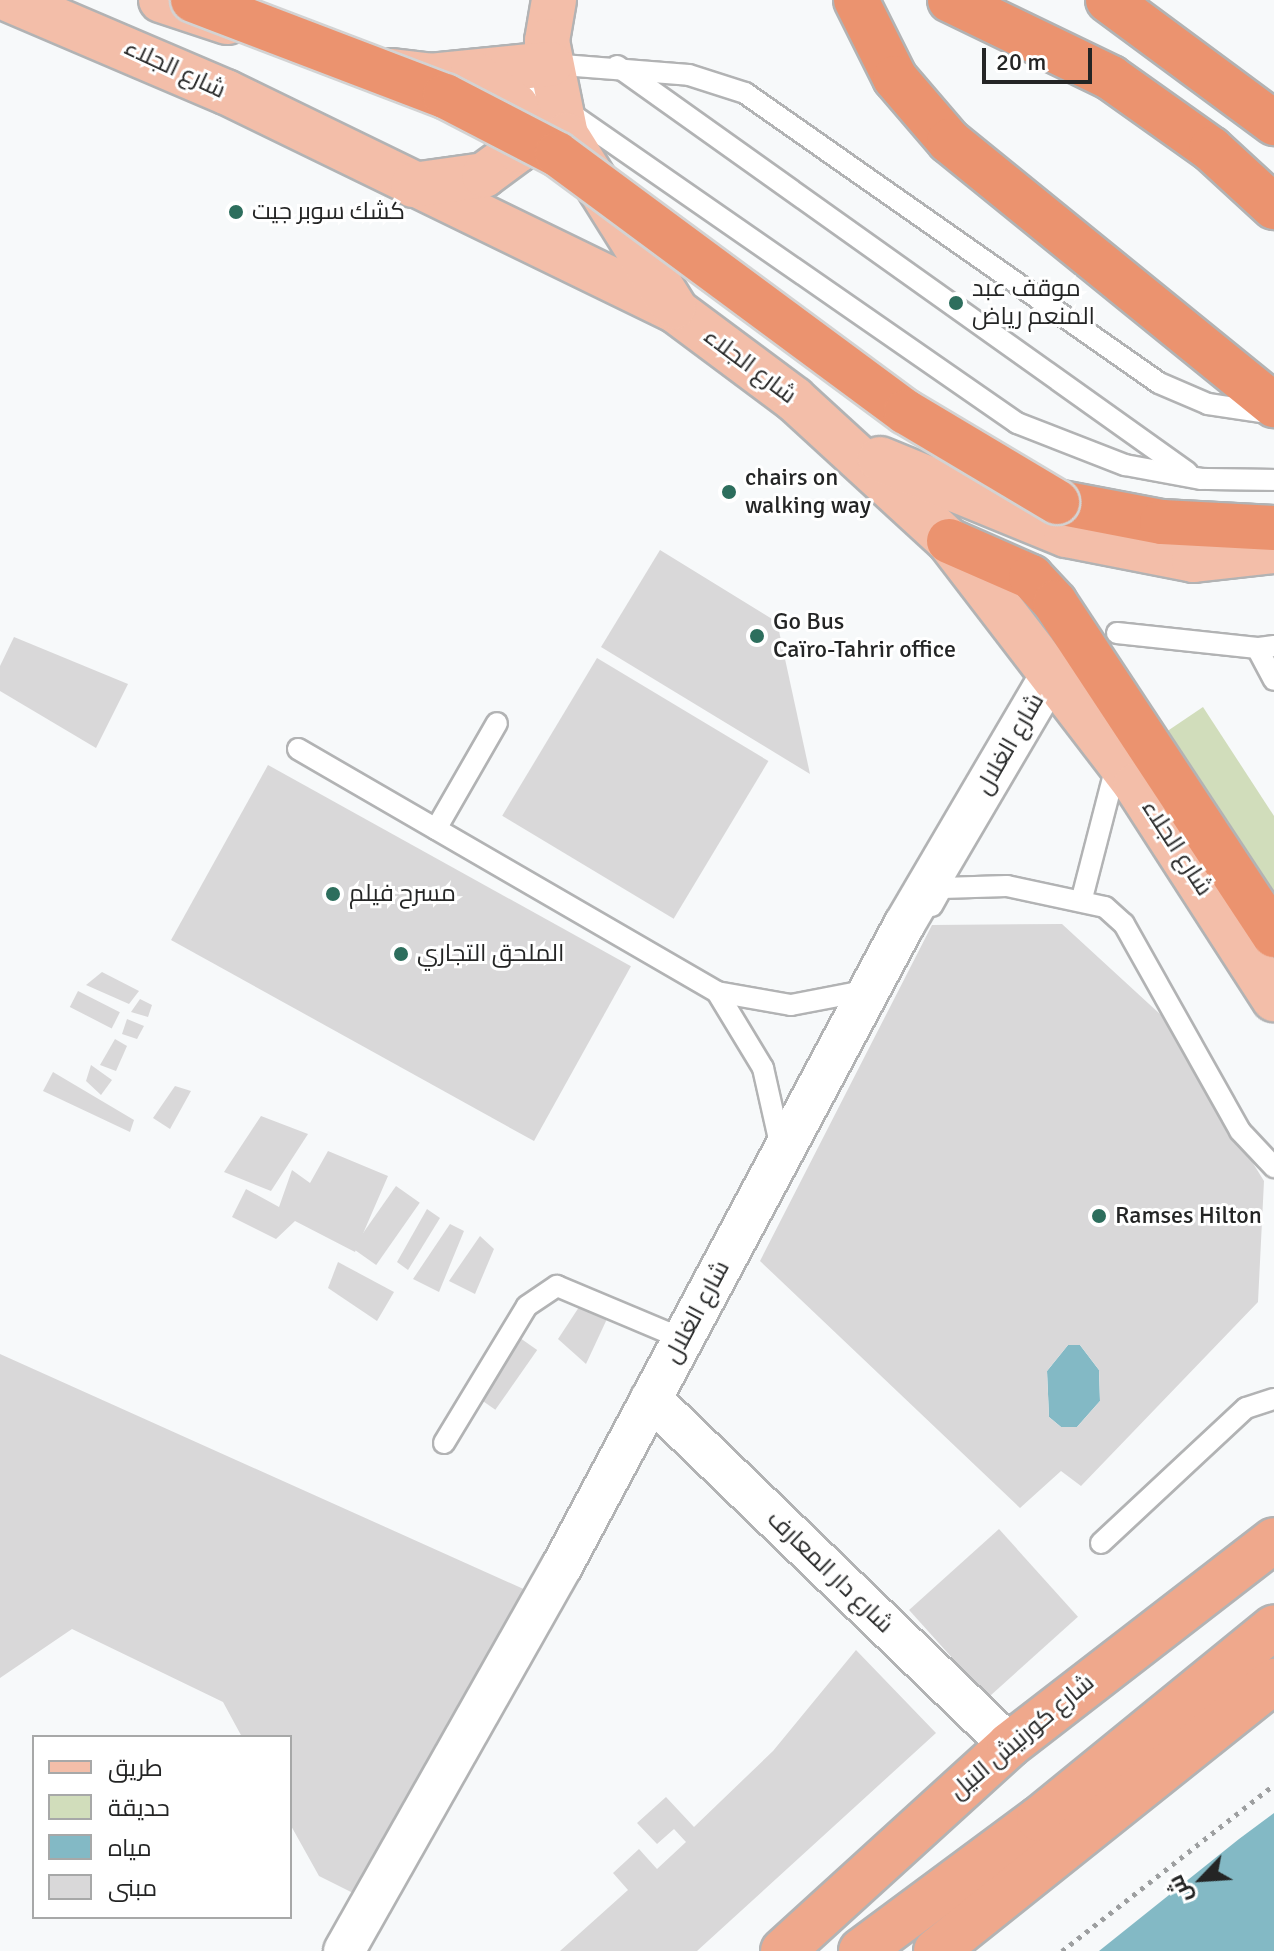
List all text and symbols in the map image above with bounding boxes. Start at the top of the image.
scale bar [986,32,1096,82]
street label: شارع الجلاء [120,33,230,105]
text: 20 m [996,47,1046,77]
place label: كشك سوبر جيت [252,198,405,226]
marker: كشك سوبر جيت [227,203,245,221]
place label: موقف عبد المنعم رياض [972,275,1095,331]
marker: موقف عبد المنعم رياض [947,294,965,312]
street label: شارع الجلاء [698,322,802,410]
place label: chairs on walking way [745,464,871,520]
marker: chairs on walking way [720,483,738,501]
place label: Go Bus Caïro-Tahrir office [773,608,956,664]
marker: Go Bus Caïro-Tahrir office [748,627,766,645]
street label: شارع الغلال [969,688,1051,800]
street label: شارع الجلاء [1135,795,1219,901]
place label: مسرح فيلم [349,880,456,908]
marker: مسرح فيلم [324,885,342,903]
place label: الملحق التجاري [417,940,564,968]
marker: الملحق التجاري [392,945,410,963]
place label: Ramses Hilton [1115,1202,1262,1230]
marker: Ramses Hilton [1090,1207,1108,1225]
street label: شارع الغلال [658,1256,736,1368]
street label: شارع دار المعارف [761,1505,899,1639]
street label: شارع كورنيش النيل [944,1668,1100,1806]
legend [32,1735,292,1919]
text: طريق [108,1753,163,1783]
text: حديقة [108,1793,170,1823]
text: مياه [108,1833,152,1863]
north arrow [1162,1839,1242,1919]
text: ش [1162,1871,1198,1908]
text: مبنى [108,1873,157,1903]

